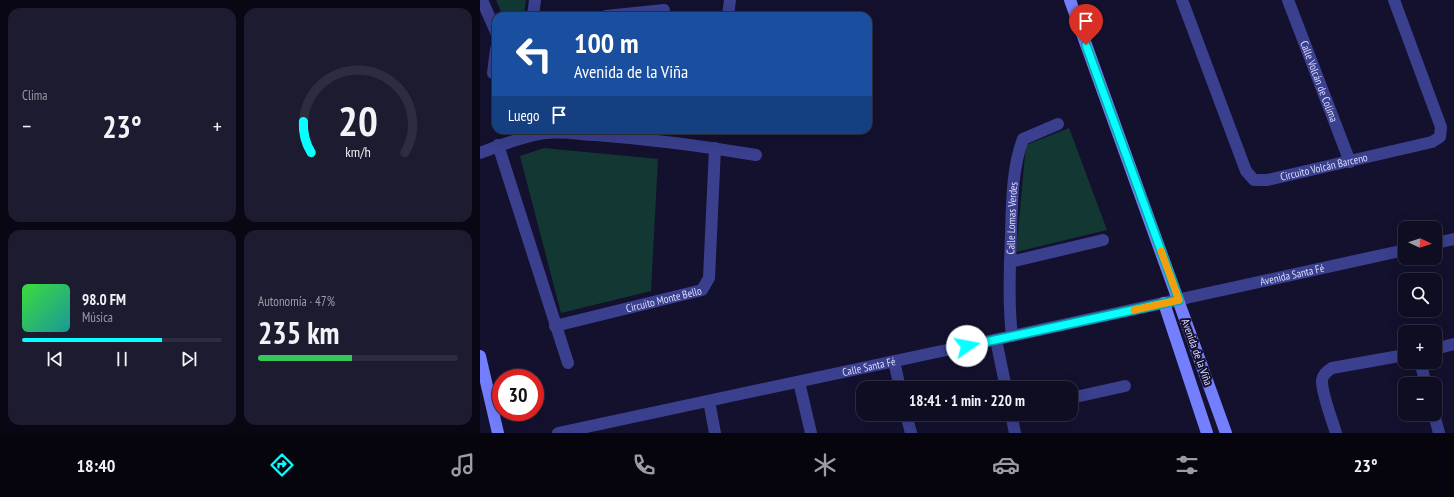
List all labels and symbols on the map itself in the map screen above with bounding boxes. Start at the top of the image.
pin [1069,4,1103,45]
street label: Calle Volcán de Colima [1297,38,1341,124]
street label: Circuito Volcán Barceno [1279,150,1369,184]
street label: Calle Lomas Verdes [1003,181,1021,255]
north arrow [1398,221,1442,265]
street label: Avenida Santa Fé [1259,261,1326,289]
street label: Circuito Monte Bello [624,283,703,315]
street label: Avenida de la Viña [1178,317,1216,387]
position arrow [946,325,988,367]
street label: Calle Santa Fé [841,354,897,379]
speed limit sign: 30 [492,369,544,421]

